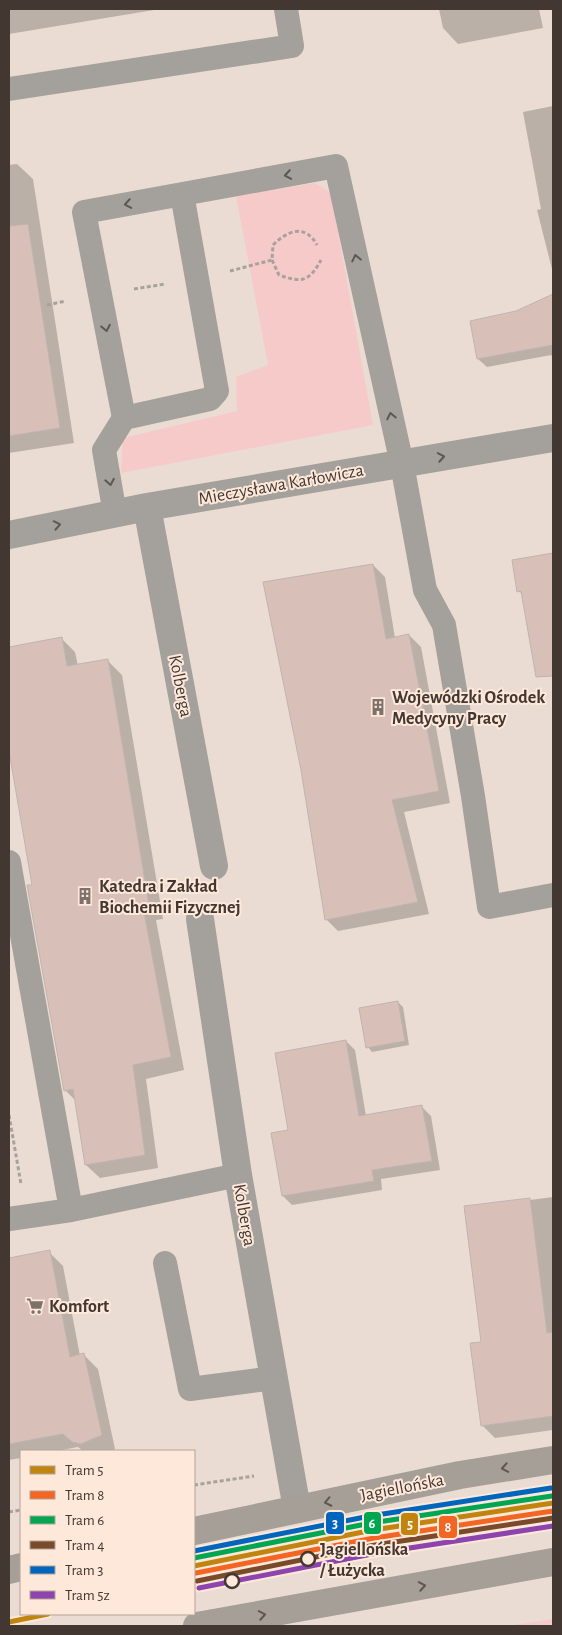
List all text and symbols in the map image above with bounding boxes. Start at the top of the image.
one-way arrow [284,170,292,180]
one-way arrow [124,199,132,209]
one-way arrow [351,253,362,262]
one-way arrow [101,323,111,332]
one-way arrow [386,412,397,421]
one-way arrow [436,453,445,463]
street label: Mieczysława Karłowicza [197,462,365,508]
one-way arrow [104,478,114,486]
one-way arrow [52,521,61,531]
street label: Kolberga [165,654,195,719]
place label: Wojewódzki Ośrodek Medycyny Pracy [392,689,545,728]
building icon: Wojewódzki Ośrodek Medycyny Pracy [368,697,388,717]
place label: Katedra i Zakład Biochemii Fizycznej [99,878,241,917]
building icon: Katedra i Zakład Biochemii Fizycznej [75,886,95,906]
street label: Kolberga [230,1183,258,1248]
supermarket icon: Komfort [25,1296,45,1316]
place label: Komfort [49,1298,109,1316]
legend [20,1450,195,1615]
one-way arrow [501,1462,510,1472]
text: Tram 5 [65,1463,104,1478]
street label: Jagiellońska [359,1471,445,1505]
text: Tram 8 [65,1488,104,1503]
one-way arrow [324,1496,333,1507]
line badge: 3 [325,1511,345,1535]
line badge: 6 [363,1511,382,1535]
line badge: 5 [400,1512,419,1536]
text: Tram 6 [65,1513,104,1528]
line badge: 8 [438,1515,458,1539]
text: 3 [332,1517,338,1531]
text: 6 [369,1517,376,1531]
text: 5 [407,1518,413,1532]
text: 8 [445,1521,452,1535]
text: Tram 4 [65,1538,105,1553]
place label: Jagiellońska / Łużycka [319,1541,409,1580]
marker: Jagiellońska / Łużycka [300,1551,316,1567]
text: Tram 3 [65,1563,104,1578]
unlabelled marker [224,1573,240,1589]
one-way arrow [417,1581,426,1591]
text: Tram 5z [65,1588,110,1603]
one-way arrow [258,1610,266,1620]

